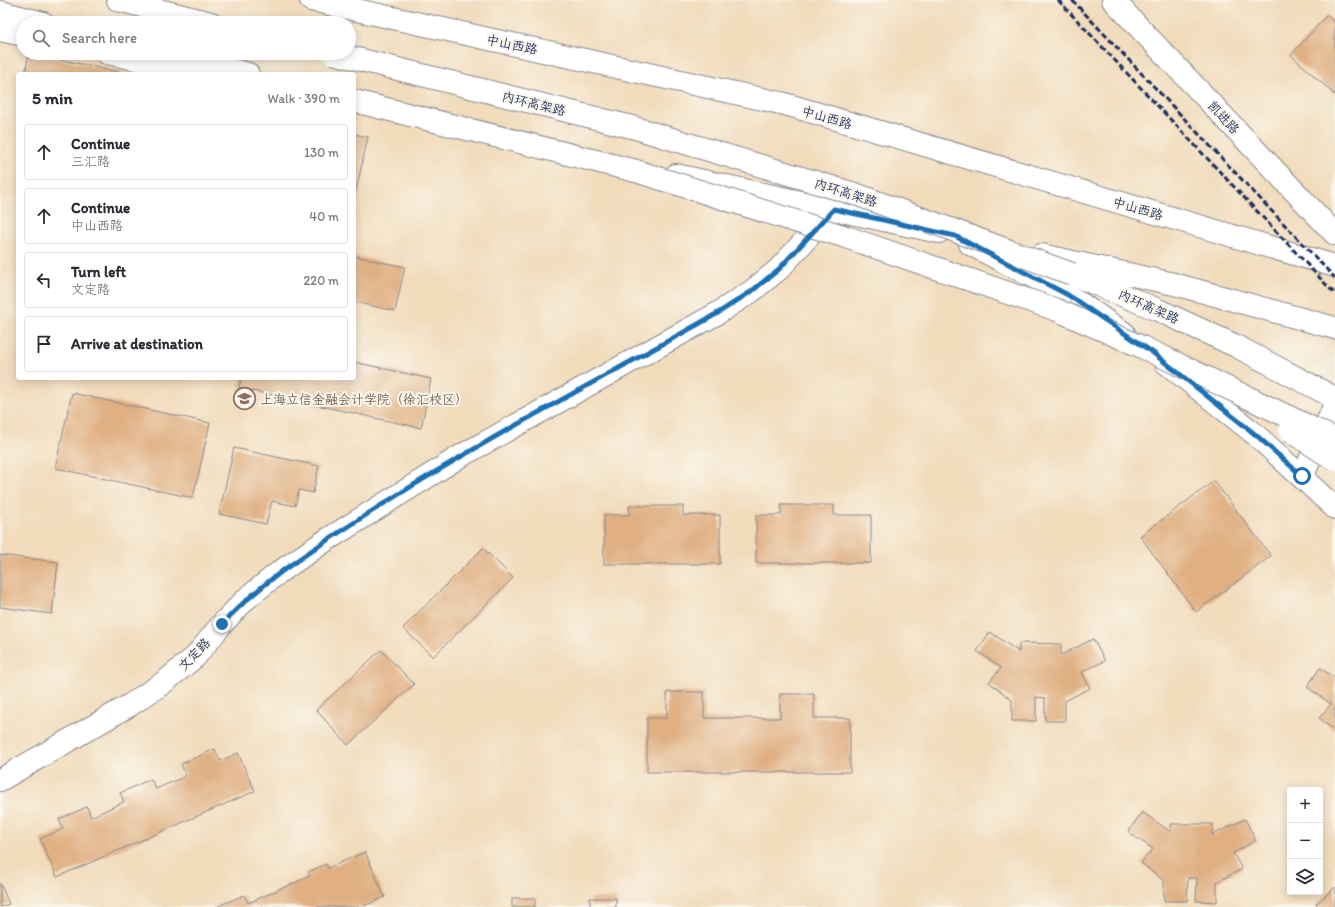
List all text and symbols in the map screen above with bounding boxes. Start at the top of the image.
search box [16,16,356,60]
icon: search [30,27,52,49]
text: Search here [62,29,137,47]
street label: 中山西路 [485,32,539,57]
text: 5 min [32,88,72,108]
street label: 内环高架路 [501,88,567,119]
text: Walk · 390 m [268,91,340,106]
street label: 凯进路 [1205,98,1242,137]
street label: 中山西路 [800,103,854,132]
text: Continue [71,135,130,153]
icon: ahead [33,141,55,163]
text: 130 m [304,145,339,160]
text: 三汇路 [71,154,110,169]
street label: 内环高架路 [813,175,879,210]
street label: 中山西路 [1111,194,1165,223]
text: Continue [71,199,130,217]
icon: ahead [33,205,55,227]
text: 40 m [309,209,339,224]
text: 中山西路 [71,218,123,233]
text: Turn left [71,263,126,281]
icon: left [33,269,55,291]
text: 220 m [303,273,339,288]
text: 文定路 [71,282,110,297]
street label: 内环高架路 [1116,286,1182,327]
icon: arrive [33,333,55,355]
text: Arrive at destination [71,335,203,353]
school or university icon: 上海立信金融会计学院（徐汇校区） [232,386,258,412]
place label: 上海立信金融会计学院（徐汇校区） [260,392,468,407]
route start [1293,467,1311,485]
route end [213,615,231,633]
street label: 文定路 [175,635,213,674]
map controls [1287,787,1323,895]
button: + [1287,787,1323,823]
button: − [1287,823,1323,859]
button: layers [1287,859,1323,895]

